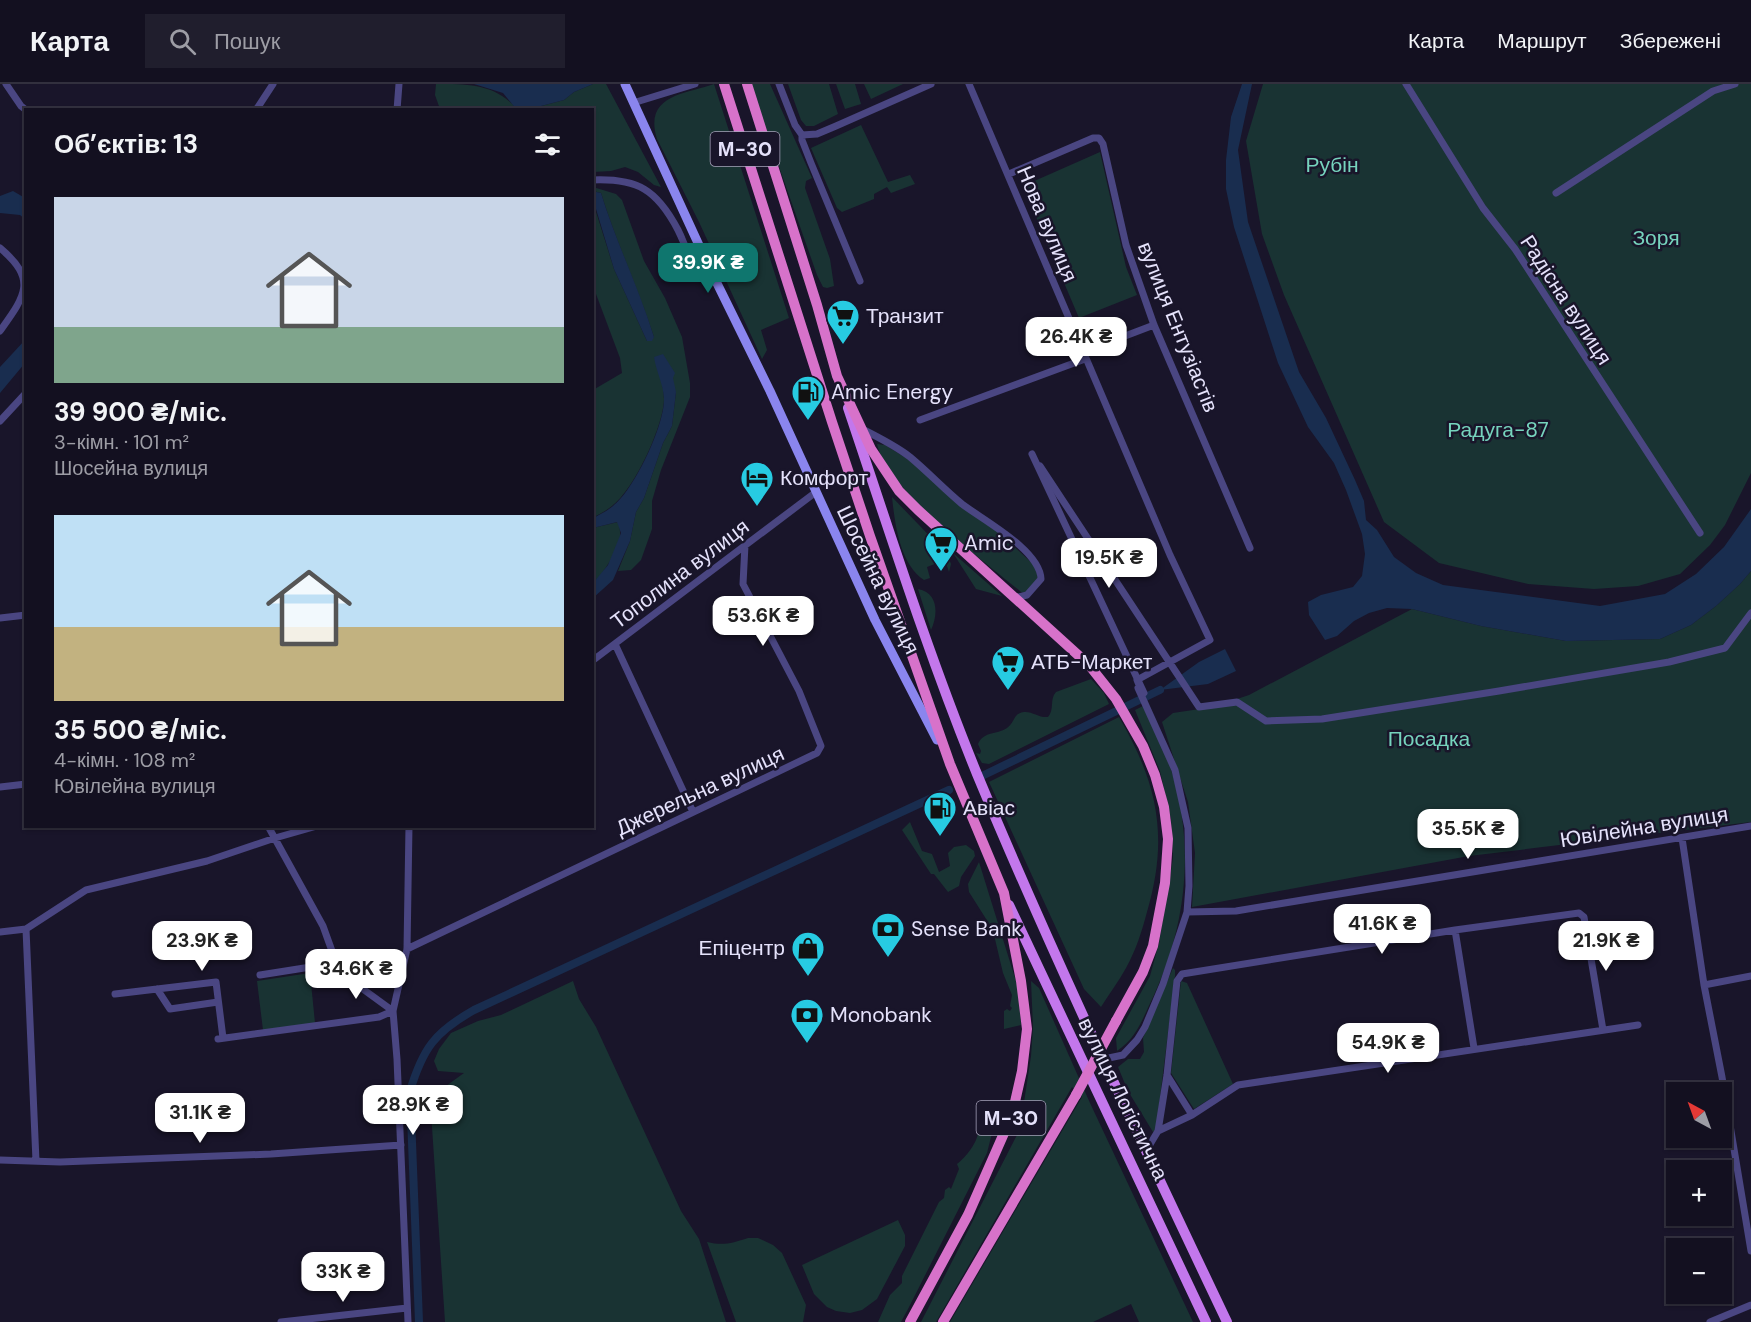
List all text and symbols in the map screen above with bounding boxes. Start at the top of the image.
search box [145,14,565,68]
text: Карта [30,23,109,60]
icon: search [166,25,199,58]
text: Пошук [214,27,280,56]
text: Карта [1408,27,1464,55]
text: Маршрут [1497,27,1587,55]
text: Збережені [1620,27,1721,55]
text: Об’єктів: 13 [54,127,198,161]
icon: filters [531,128,564,161]
road number: М-30 [710,132,780,166]
park label: Рубін [1305,151,1359,179]
street label: Нова вулиця [1010,162,1084,286]
park label: Зоря [1632,224,1680,252]
street label: Радісна вулиця [1514,230,1618,370]
icon: home [255,236,363,344]
street label: вулиця Ентузіастів [1131,238,1225,416]
pin: 39.9K ₴ [653,243,763,294]
text: 39.9K ₴ [672,249,744,275]
supermarket icon: Транзит [825,298,861,345]
place label: Транзит [866,302,944,330]
pin: 26.4K ₴ [1021,317,1131,368]
text: 26.4K ₴ [1040,323,1112,349]
fuel station icon: Amic Energy [790,374,826,421]
place label: Amic Energy [831,378,953,406]
text: 39 900 ₴/міс. [54,395,227,429]
park label: Радуга-87 [1447,416,1549,444]
text: 3-кімн. · 101 m² [54,429,189,455]
text: Шосейна вулиця [54,455,208,481]
hotel icon: Комфорт [739,460,775,507]
place label: Комфорт [780,464,869,492]
street label: Шосейна вулиця [830,501,926,659]
street label: Тополина вулиця [605,513,755,635]
supermarket icon: Amic [923,525,959,572]
place label: Amic [964,529,1014,557]
pin: 19.5K ₴ [1054,538,1164,589]
text: 19.5K ₴ [1075,544,1143,570]
icon: home [255,554,363,662]
pin: 53.6K ₴ [708,596,818,647]
text: 53.6K ₴ [727,602,799,628]
supermarket icon: АТБ-Маркет [990,644,1026,691]
place label: АТБ-Маркет [1031,648,1153,676]
text: 35 500 ₴/міс. [54,713,227,747]
park label: Посадка [1388,725,1471,753]
street label: Джерельна вулиця [611,740,789,842]
text: 4-кімн. · 108 m² [54,747,195,773]
text: Ювілейна вулиця [54,773,216,799]
fuel station icon: Авіас [922,790,958,837]
place label: Авіас [963,794,1015,822]
street label: Ювілейна вулиця [1558,800,1730,854]
pin: 35.5K ₴ [1413,809,1523,860]
text: 35.5K ₴ [1431,815,1505,841]
pin: 41.6K ₴ [1327,904,1437,955]
text: 41.6K ₴ [1348,910,1416,936]
bank icon: Sense Bank [870,911,906,958]
place label: Sense Bank [911,915,1022,943]
pin: 23.9K ₴ [147,921,257,972]
pin: 21.9K ₴ [1551,921,1661,972]
text: 23.9K ₴ [166,927,238,953]
text: 21.9K ₴ [1572,927,1640,953]
shop icon: Епіцентр [790,930,826,977]
place label: Епіцентр [699,934,785,962]
pin: 34.6K ₴ [301,949,411,1000]
text: 34.6K ₴ [319,955,393,981]
bank icon: Monobank [789,997,825,1044]
place label: Monobank [830,1001,932,1029]
street label: вулиця Логістична [1071,1013,1175,1185]
pin: 54.9K ₴ [1333,1023,1443,1074]
text: 54.9K ₴ [1351,1029,1425,1055]
north arrow [1666,1082,1732,1148]
map controls [1666,1082,1732,1304]
pin: 28.9K ₴ [358,1085,468,1136]
text: 28.9K ₴ [377,1091,449,1117]
pin: 31.1K ₴ [145,1093,255,1144]
text: 31.1K ₴ [169,1099,231,1125]
road number: М-30 [976,1101,1046,1135]
button: + [1666,1160,1732,1226]
button: − [1666,1238,1732,1304]
pin: 33K ₴ [301,1252,385,1303]
text: 33K ₴ [315,1258,371,1284]

